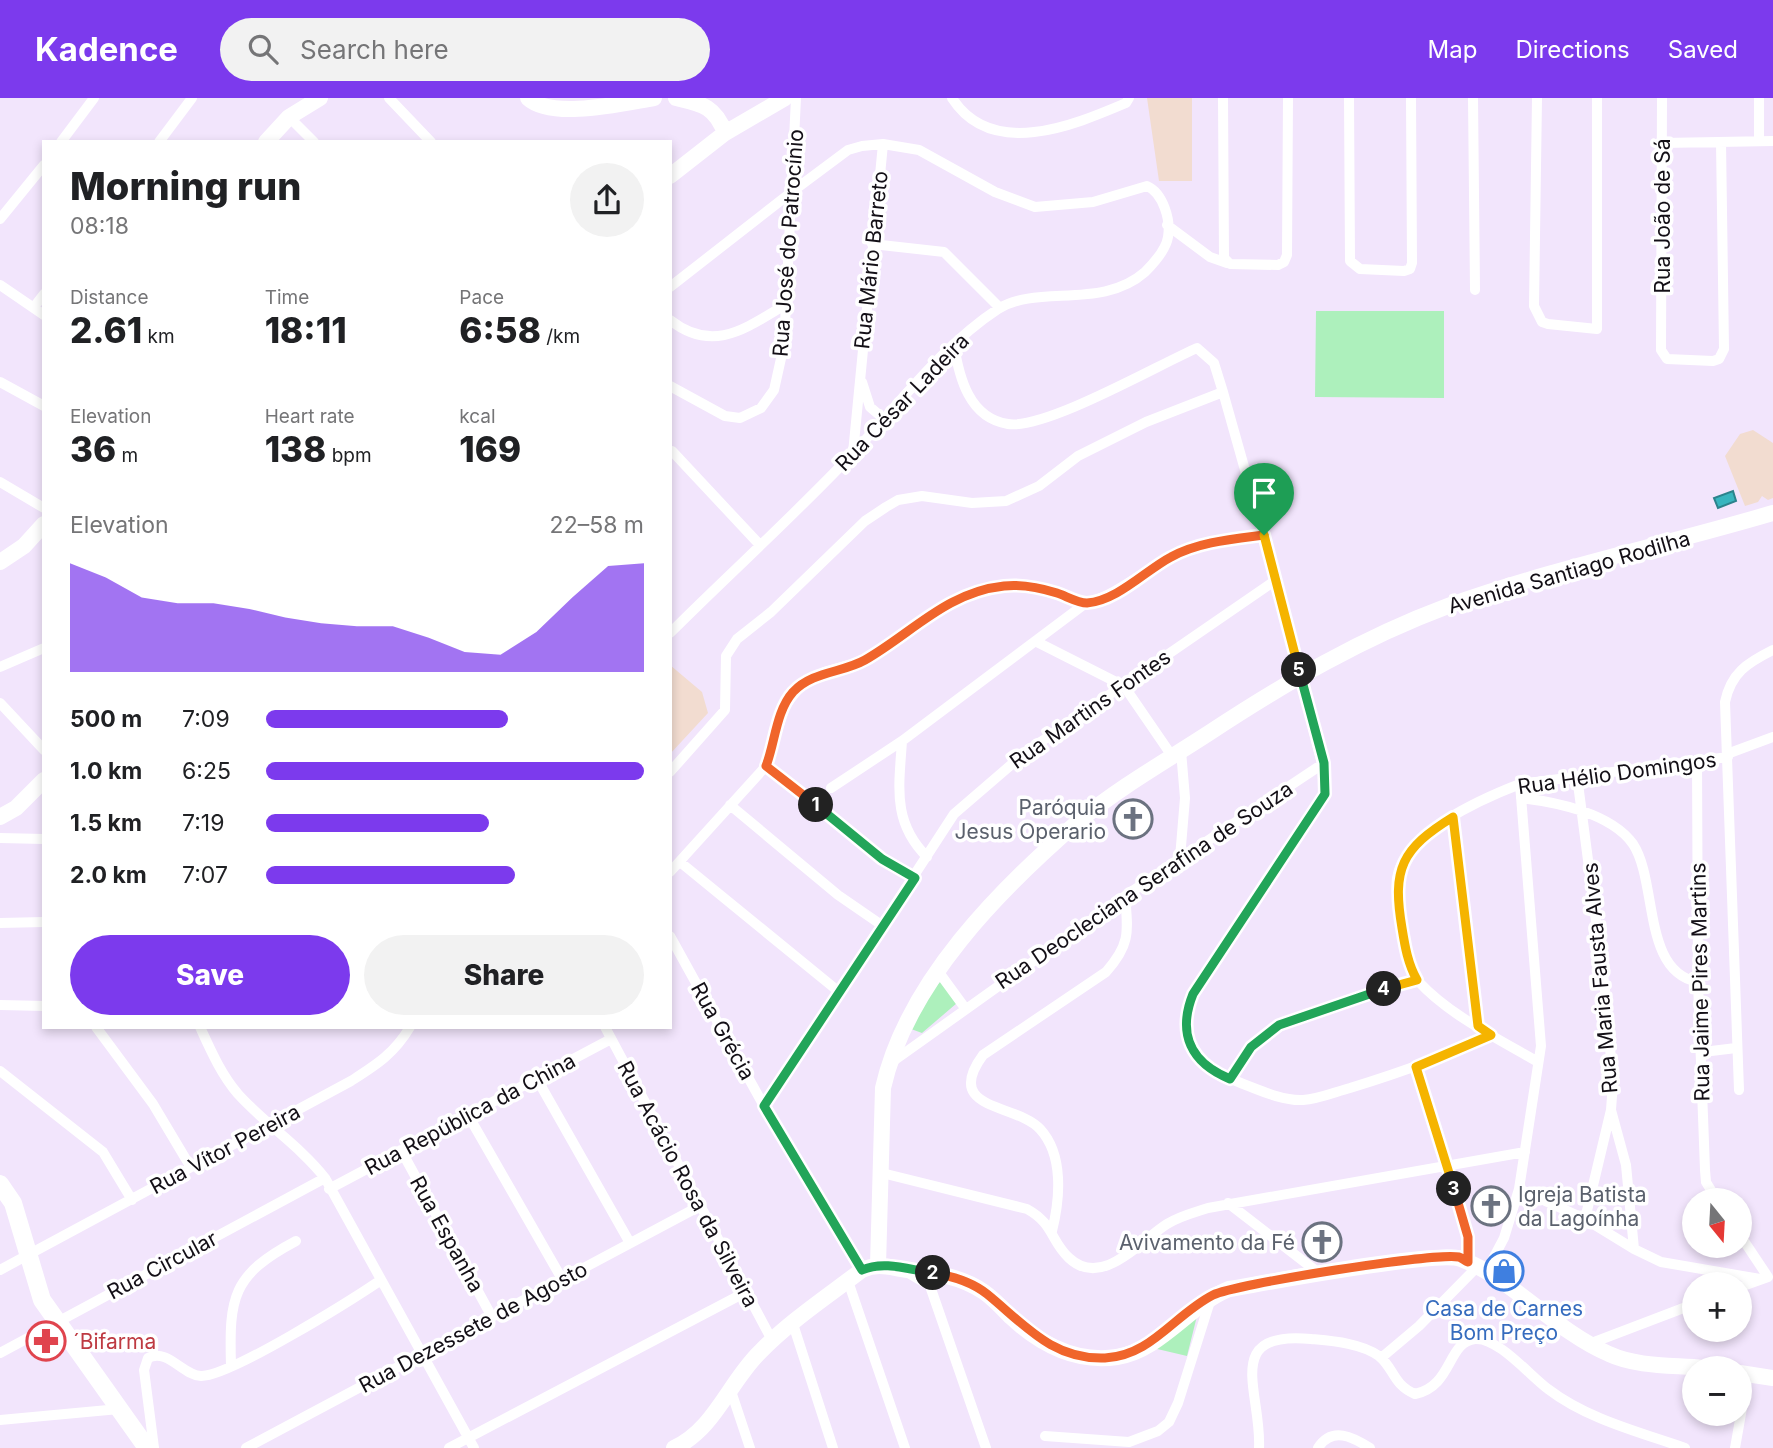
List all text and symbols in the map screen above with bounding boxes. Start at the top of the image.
search box [220,18,710,81]
text: Kadence [35,29,178,69]
icon: search [244,30,282,68]
text: Search here [300,34,449,65]
text: Map [1428,35,1477,64]
text: Directions [1515,35,1630,64]
text: Saved [1668,35,1738,64]
street label: Rua José do Patrocínio [768,128,808,358]
street label: Rua João de Sá [1650,139,1675,293]
text: Morning run [70,163,301,209]
button: share [570,163,644,237]
street label: Rua Mário Barreto [849,170,893,350]
text: 08:18 [70,212,129,240]
text: Distance [70,286,148,309]
text: Time [265,286,309,309]
text: Pace [459,286,504,309]
text: 2.61 [70,309,142,351]
text: 18:11 [265,309,347,351]
text: 6:58 [459,309,541,351]
text: km [142,325,175,348]
text: /km [541,325,580,348]
street label: Rua César Ladeira [830,328,974,476]
text: Elevation [70,405,151,428]
text: Heart rate [265,405,355,428]
text: kcal [459,405,496,428]
text: 36 [70,428,116,470]
text: 138 [265,428,326,470]
text: 169 [459,428,521,470]
text: m [116,444,138,467]
text: bpm [326,444,372,467]
pin [1234,463,1294,535]
icon: arrive [1245,474,1283,512]
text: Elevation [70,511,169,539]
text: 22–58 m [550,511,644,539]
street label: Avenida Santiago Rodilha [1445,525,1693,619]
street label: Rua Martins Fontes [1005,644,1175,774]
pin: 5 [1282,652,1316,688]
text: 5 [1292,658,1305,681]
text: 500 m [70,705,142,733]
text: 7:09 [182,705,230,733]
street label: Rua Hélio Domingos [1516,747,1718,799]
text: 1.0 km [70,757,142,785]
text: 6:25 [182,757,231,785]
street label: Rua Deocleciana Serafina de Souza [991,776,1297,994]
pin: 1 [798,788,834,822]
text: 1 [811,793,820,816]
place label: Paróquia Jesus Operario [955,795,1106,844]
church icon: Paróquia Jesus Operario [1112,798,1154,840]
text: 1.5 km [70,809,142,837]
text: 7:19 [182,809,225,837]
text: 2.0 km [70,861,147,889]
text: 7:07 [182,861,228,889]
street label: Rua Maria Fausta Alves [1577,862,1623,1094]
street label: Rua Jaime Pires Martins [1685,862,1715,1102]
button: Save [70,935,350,1015]
button: Share [364,935,644,1015]
pin: 4 [1366,972,1402,1006]
text: 4 [1377,977,1390,1000]
street label: Rua Grécia [686,978,760,1084]
street label: Rua República da China [360,1048,580,1180]
street label: Rua Acácio Rosa da Silveira [612,1057,764,1311]
street label: Rua Vítor Pereira [146,1099,304,1199]
street label: Rua Espanha [405,1172,489,1296]
pin: 3 [1436,1172,1472,1206]
text: 3 [1447,1177,1460,1200]
place label: Igreja Batista da Lagoínha [1518,1182,1646,1231]
church icon: Igreja Batista da Lagoínha [1470,1185,1512,1227]
north arrow [1682,1188,1752,1258]
map controls [1682,1188,1752,1426]
church icon: Avivamento da Fé [1301,1221,1343,1263]
street label: Rua Circular [103,1226,221,1304]
place label: Avivamento da Fé [1119,1230,1295,1255]
shop icon: Casa de Carnes Bom Preço [1483,1250,1525,1292]
street label: Rua Dezessete de Agosto [355,1256,591,1398]
pin: 2 [916,1256,950,1290]
text: 2 [927,1261,938,1284]
button: + [1682,1272,1752,1342]
place label: Casa de Carnes Bom Preço [1425,1296,1583,1345]
pharmacy icon: ´Bifarma [25,1320,67,1362]
place label: ´Bifarma [73,1329,156,1354]
button: − [1682,1356,1752,1426]

